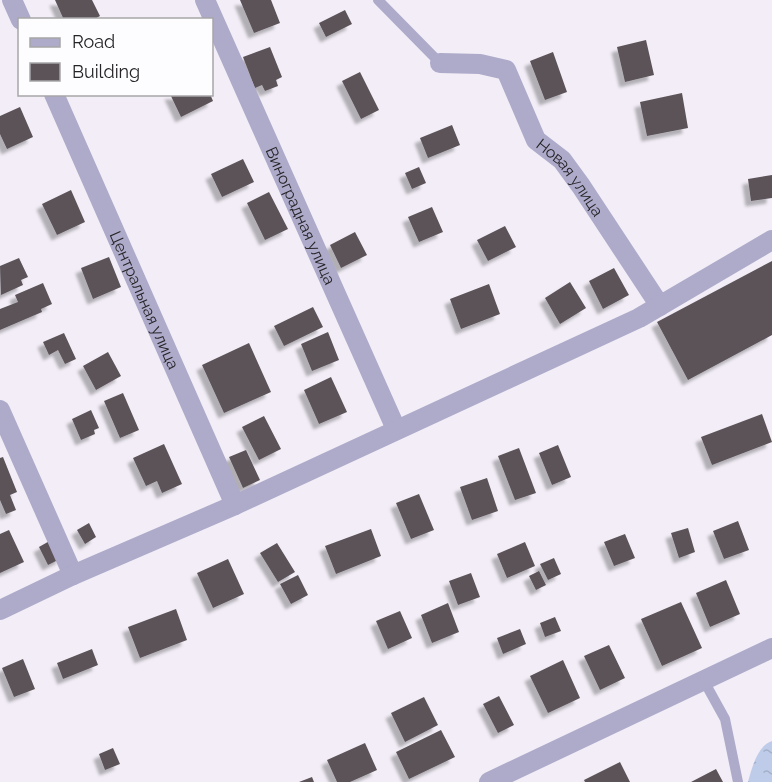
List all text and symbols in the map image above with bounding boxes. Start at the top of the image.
legend [18,18,213,96]
text: Road [72,31,115,52]
text: Building [72,61,140,82]
street label: Новая улица [532,135,607,220]
street label: Виноградная улица [262,144,339,288]
street label: Центральная улица [106,228,183,372]

